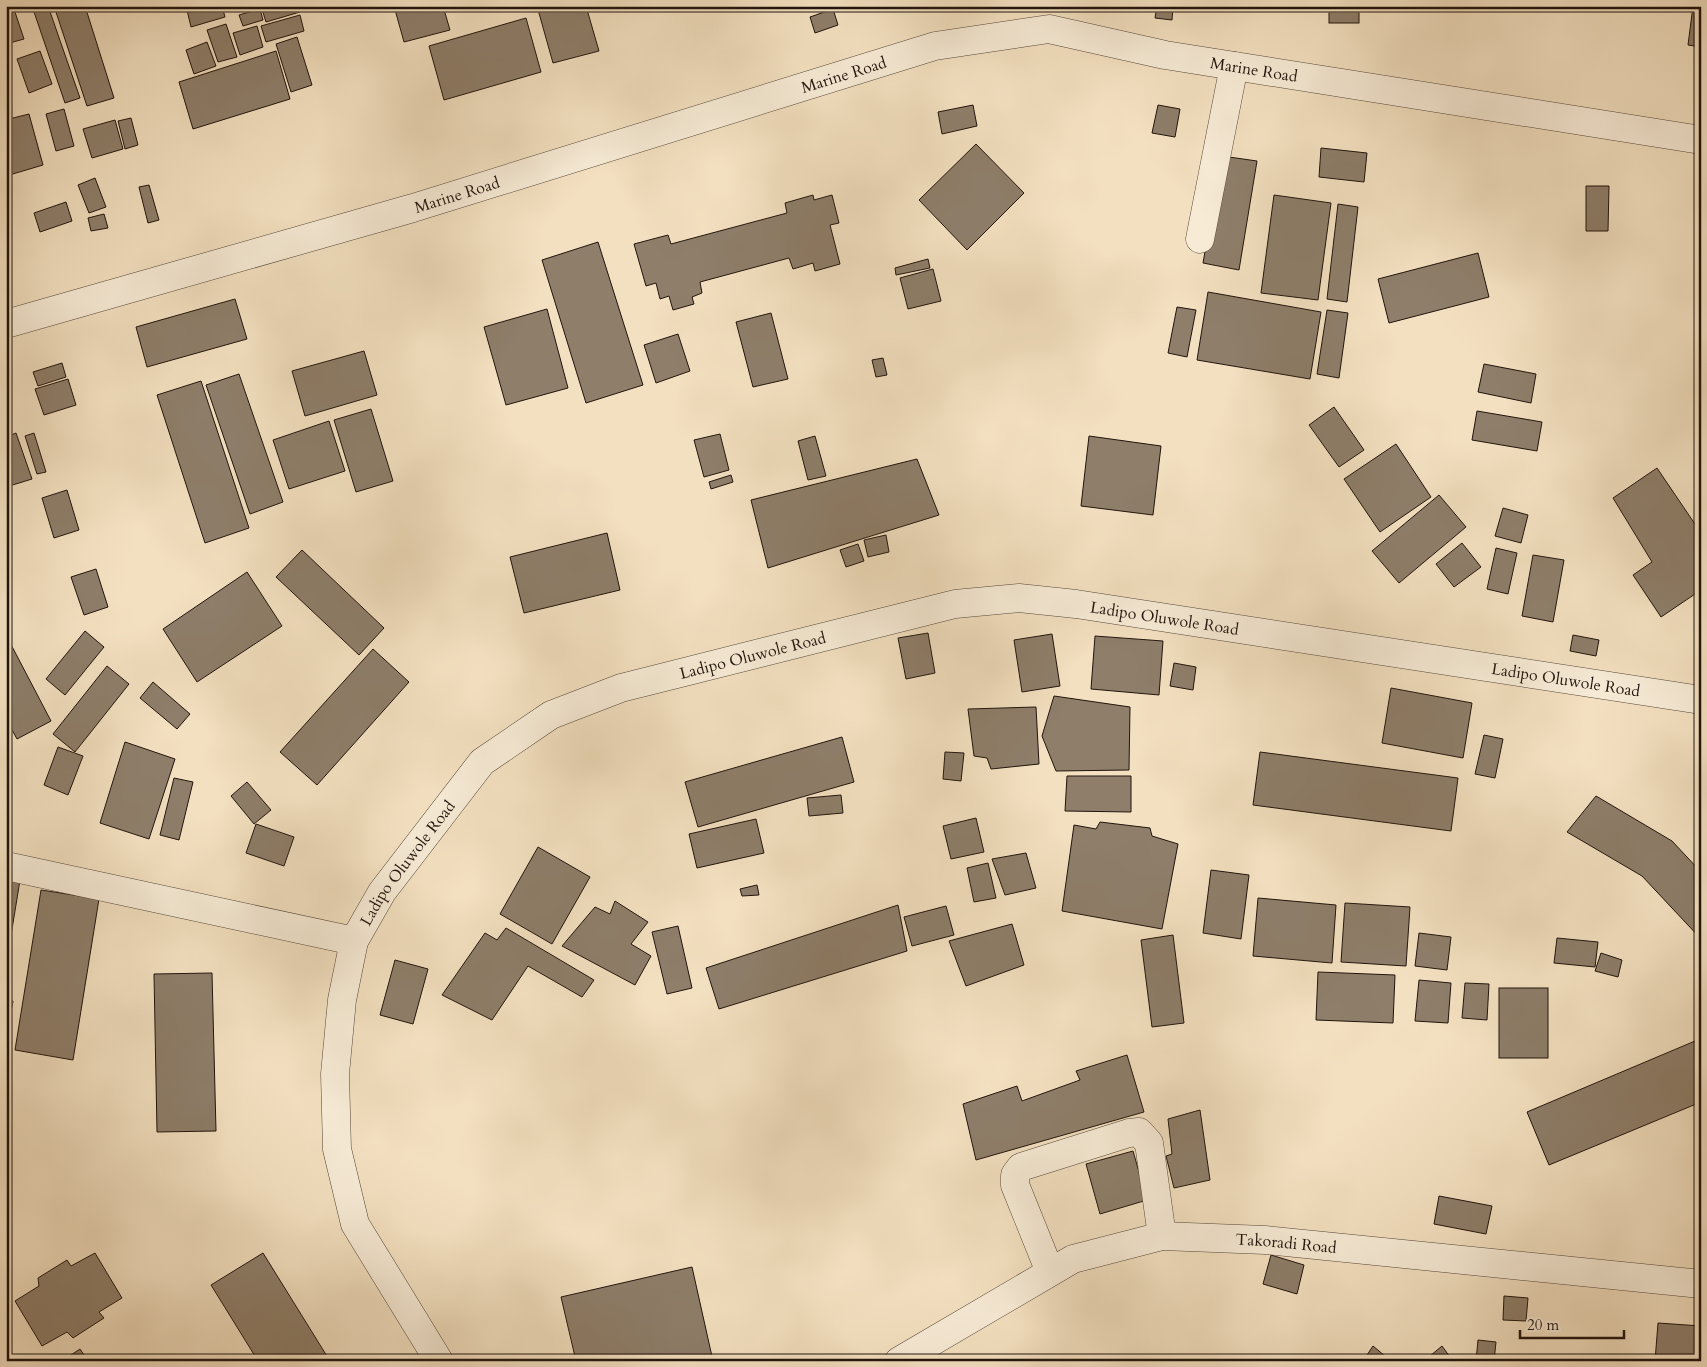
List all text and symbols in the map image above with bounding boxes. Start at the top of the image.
street label: Marine Road [798,52,890,99]
street label: Marine Road [1209,52,1300,88]
street label: Marine Road [412,172,503,219]
street label: Ladipo Oluwole Road [1089,596,1241,641]
street label: Ladipo Oluwole Road [677,627,829,685]
street label: Ladipo Oluwole Road [1490,658,1642,703]
street label: Ladipo Oluwole Road [355,796,461,930]
street label: Takoradi Road [1235,1229,1338,1259]
scale bar [1520,1307,1623,1339]
text: 20 m [1527,1315,1559,1335]

